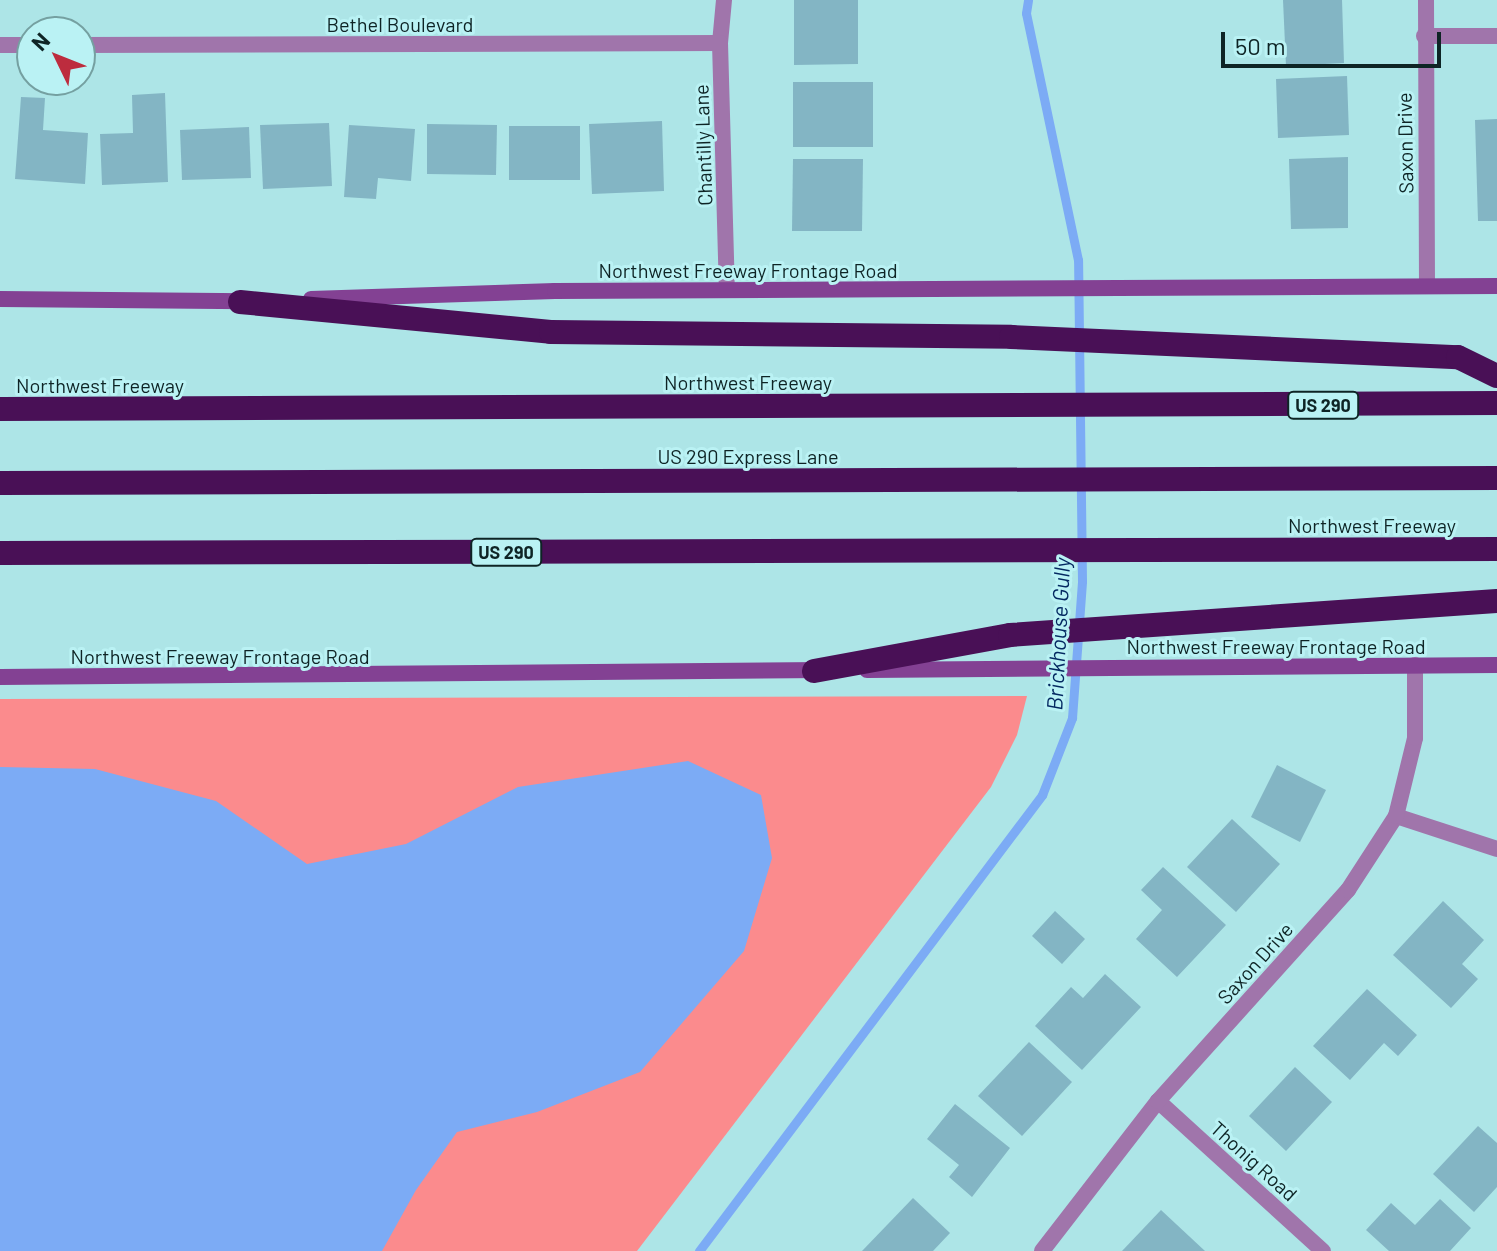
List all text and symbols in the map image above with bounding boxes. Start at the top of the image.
street label: Bethel Boulevard [327,12,473,36]
north arrow [16,16,96,96]
scale bar [1225,16,1445,66]
text: N [25,27,54,55]
text: 50 m [1235,31,1286,60]
street label: Chantilly Lane [689,84,717,206]
street label: Saxon Drive [1392,92,1418,194]
street label: Northwest Freeway Frontage Road [598,258,898,282]
street label: Northwest Freeway [664,370,832,394]
street label: Northwest Freeway [16,373,184,397]
road number: US 290 [1287,391,1359,419]
street label: US 290 Express Lane [657,444,839,468]
street label: Northwest Freeway [1288,513,1456,537]
road number: US 290 [470,538,542,566]
water label: Brickhouse Gully [1041,557,1075,711]
street label: Northwest Freeway Frontage Road [1126,634,1426,658]
street label: Northwest Freeway Frontage Road [70,644,370,668]
street label: Saxon Drive [1212,917,1298,1009]
street label: Thonig Road [1206,1116,1302,1206]

